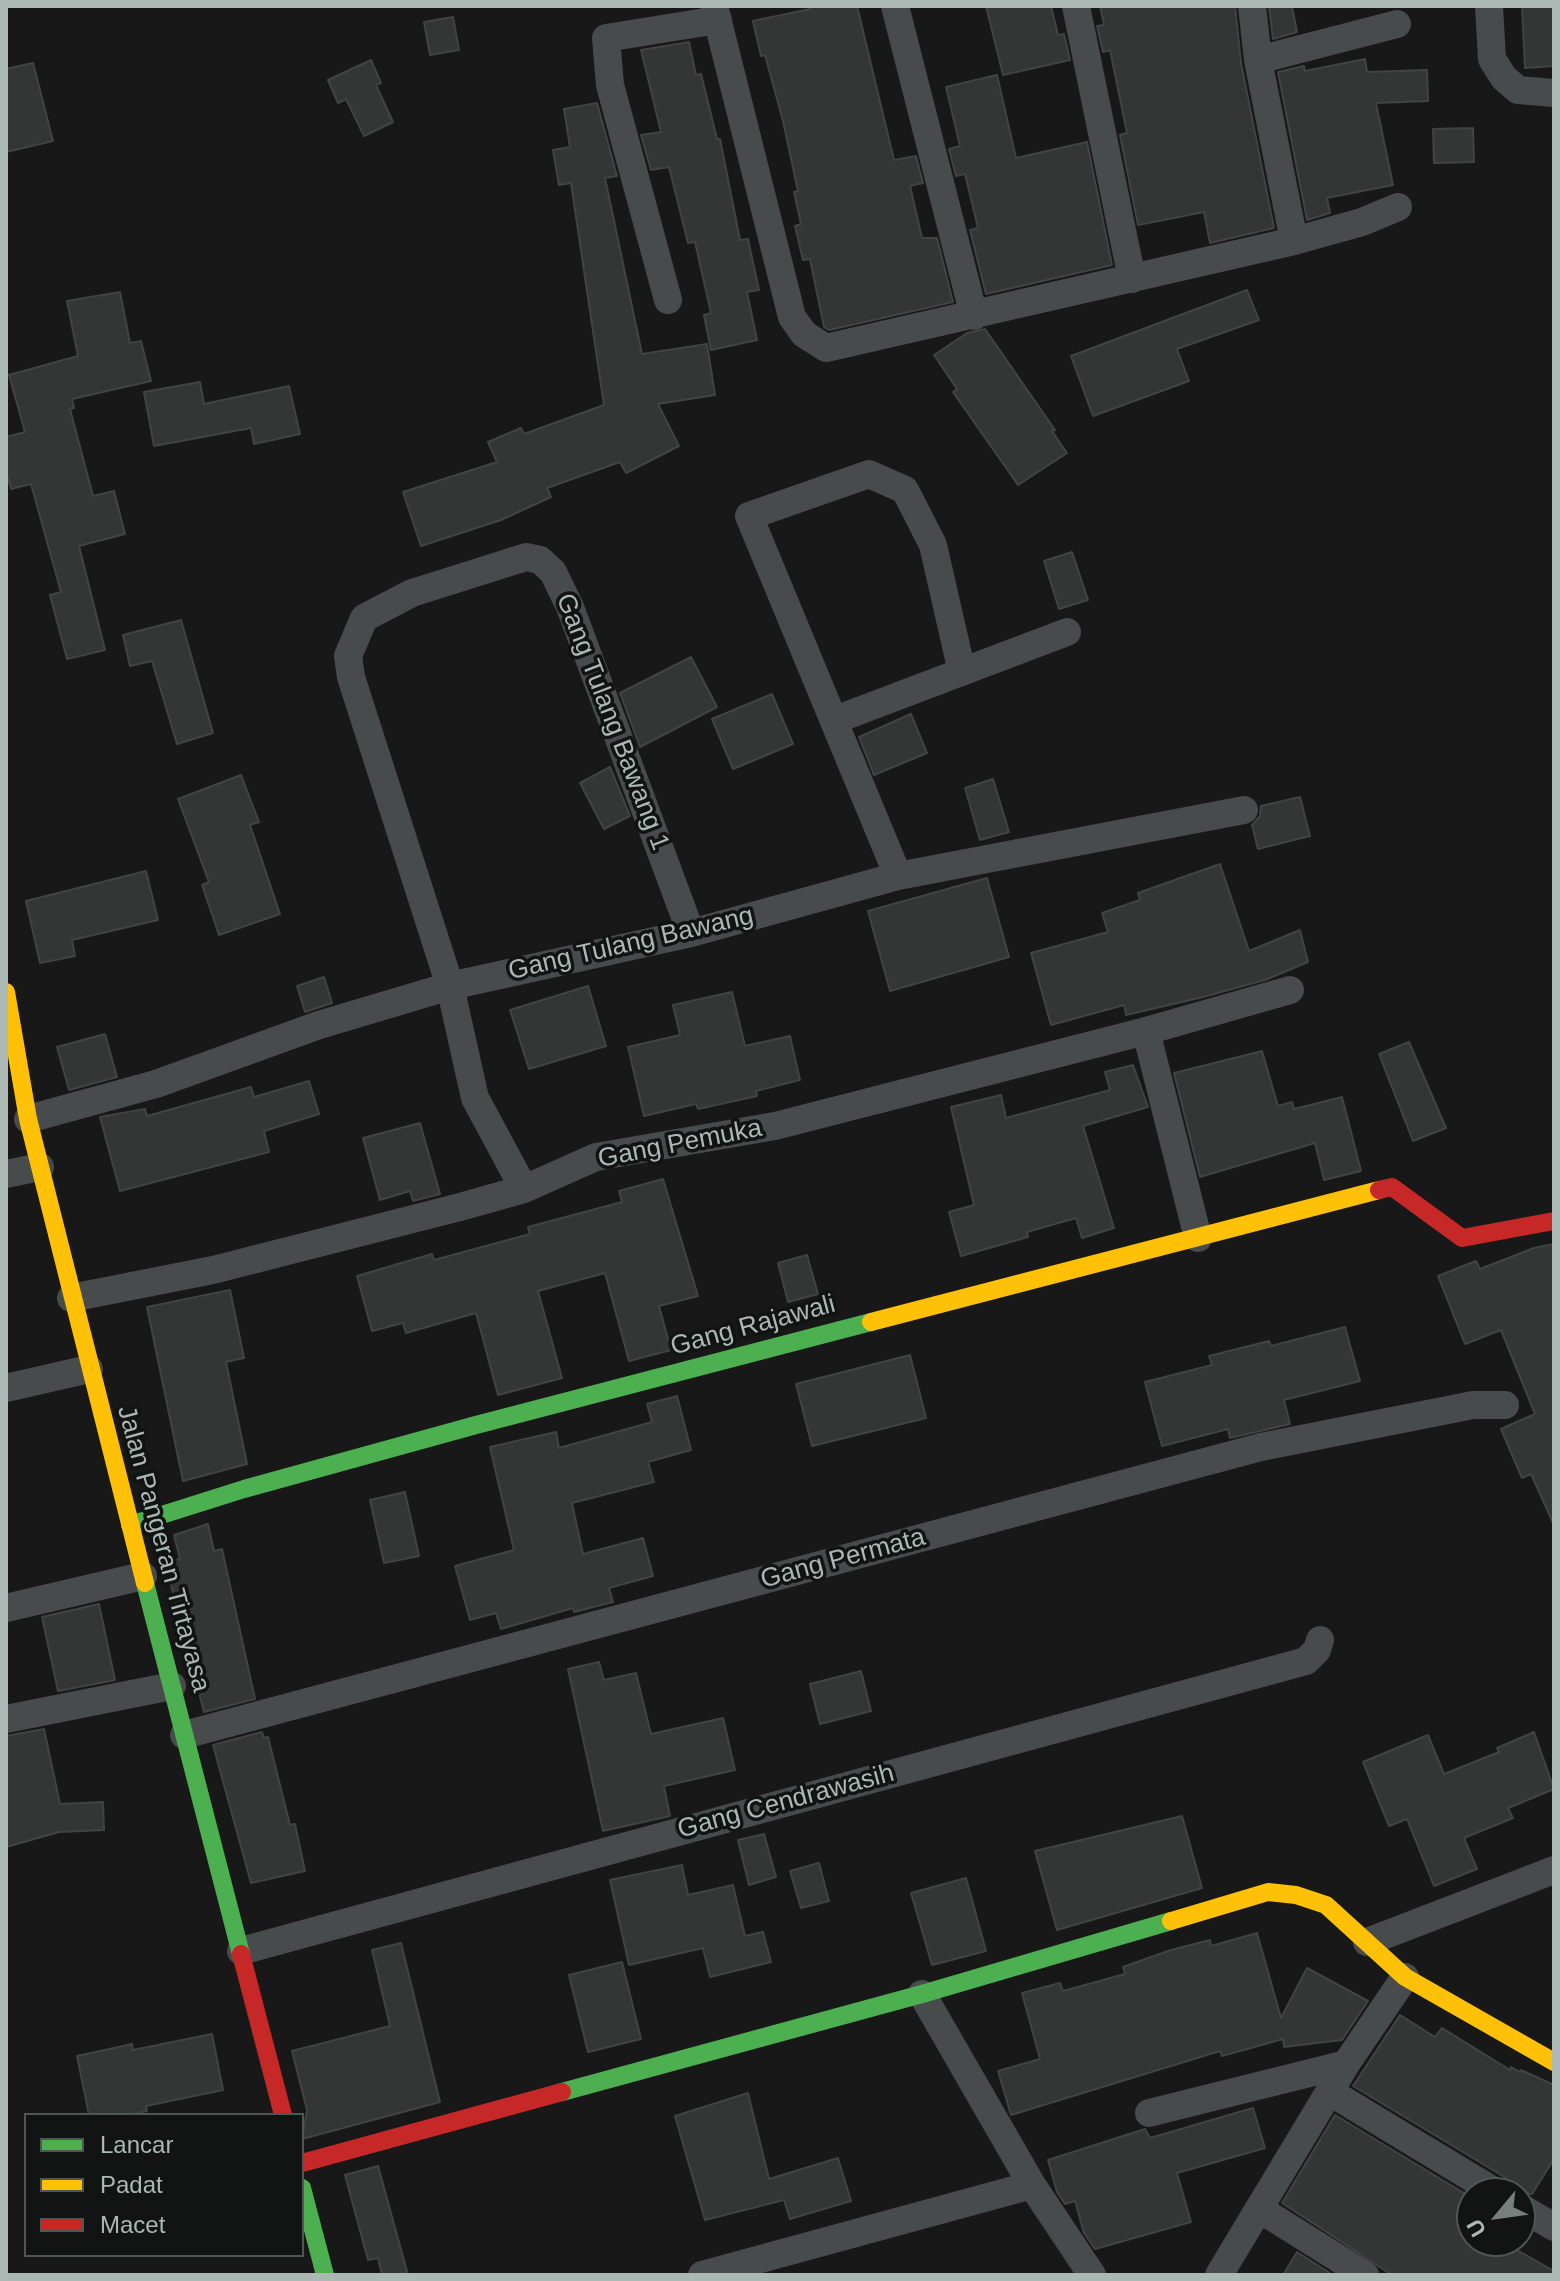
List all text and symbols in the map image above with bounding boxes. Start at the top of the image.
street label: Gang Tulang Bawang 1 [549,589,675,855]
street label: Gang Tulang Bawang [505,901,757,987]
street label: Gang Pemuka [595,1113,765,1175]
street label: Gang Rajawali [667,1289,839,1363]
street label: Jalan Pangeran Tirtayasa [110,1402,216,1696]
street label: Gang Permata [757,1522,929,1596]
street label: Gang Cendrawasih [674,1758,898,1846]
legend [24,2113,304,2257]
text: Lancar [100,2131,173,2158]
text: Padat [100,2171,163,2198]
north arrow [1456,2177,1536,2257]
text: Macet [100,2211,165,2238]
text: U [1462,2215,1491,2241]

